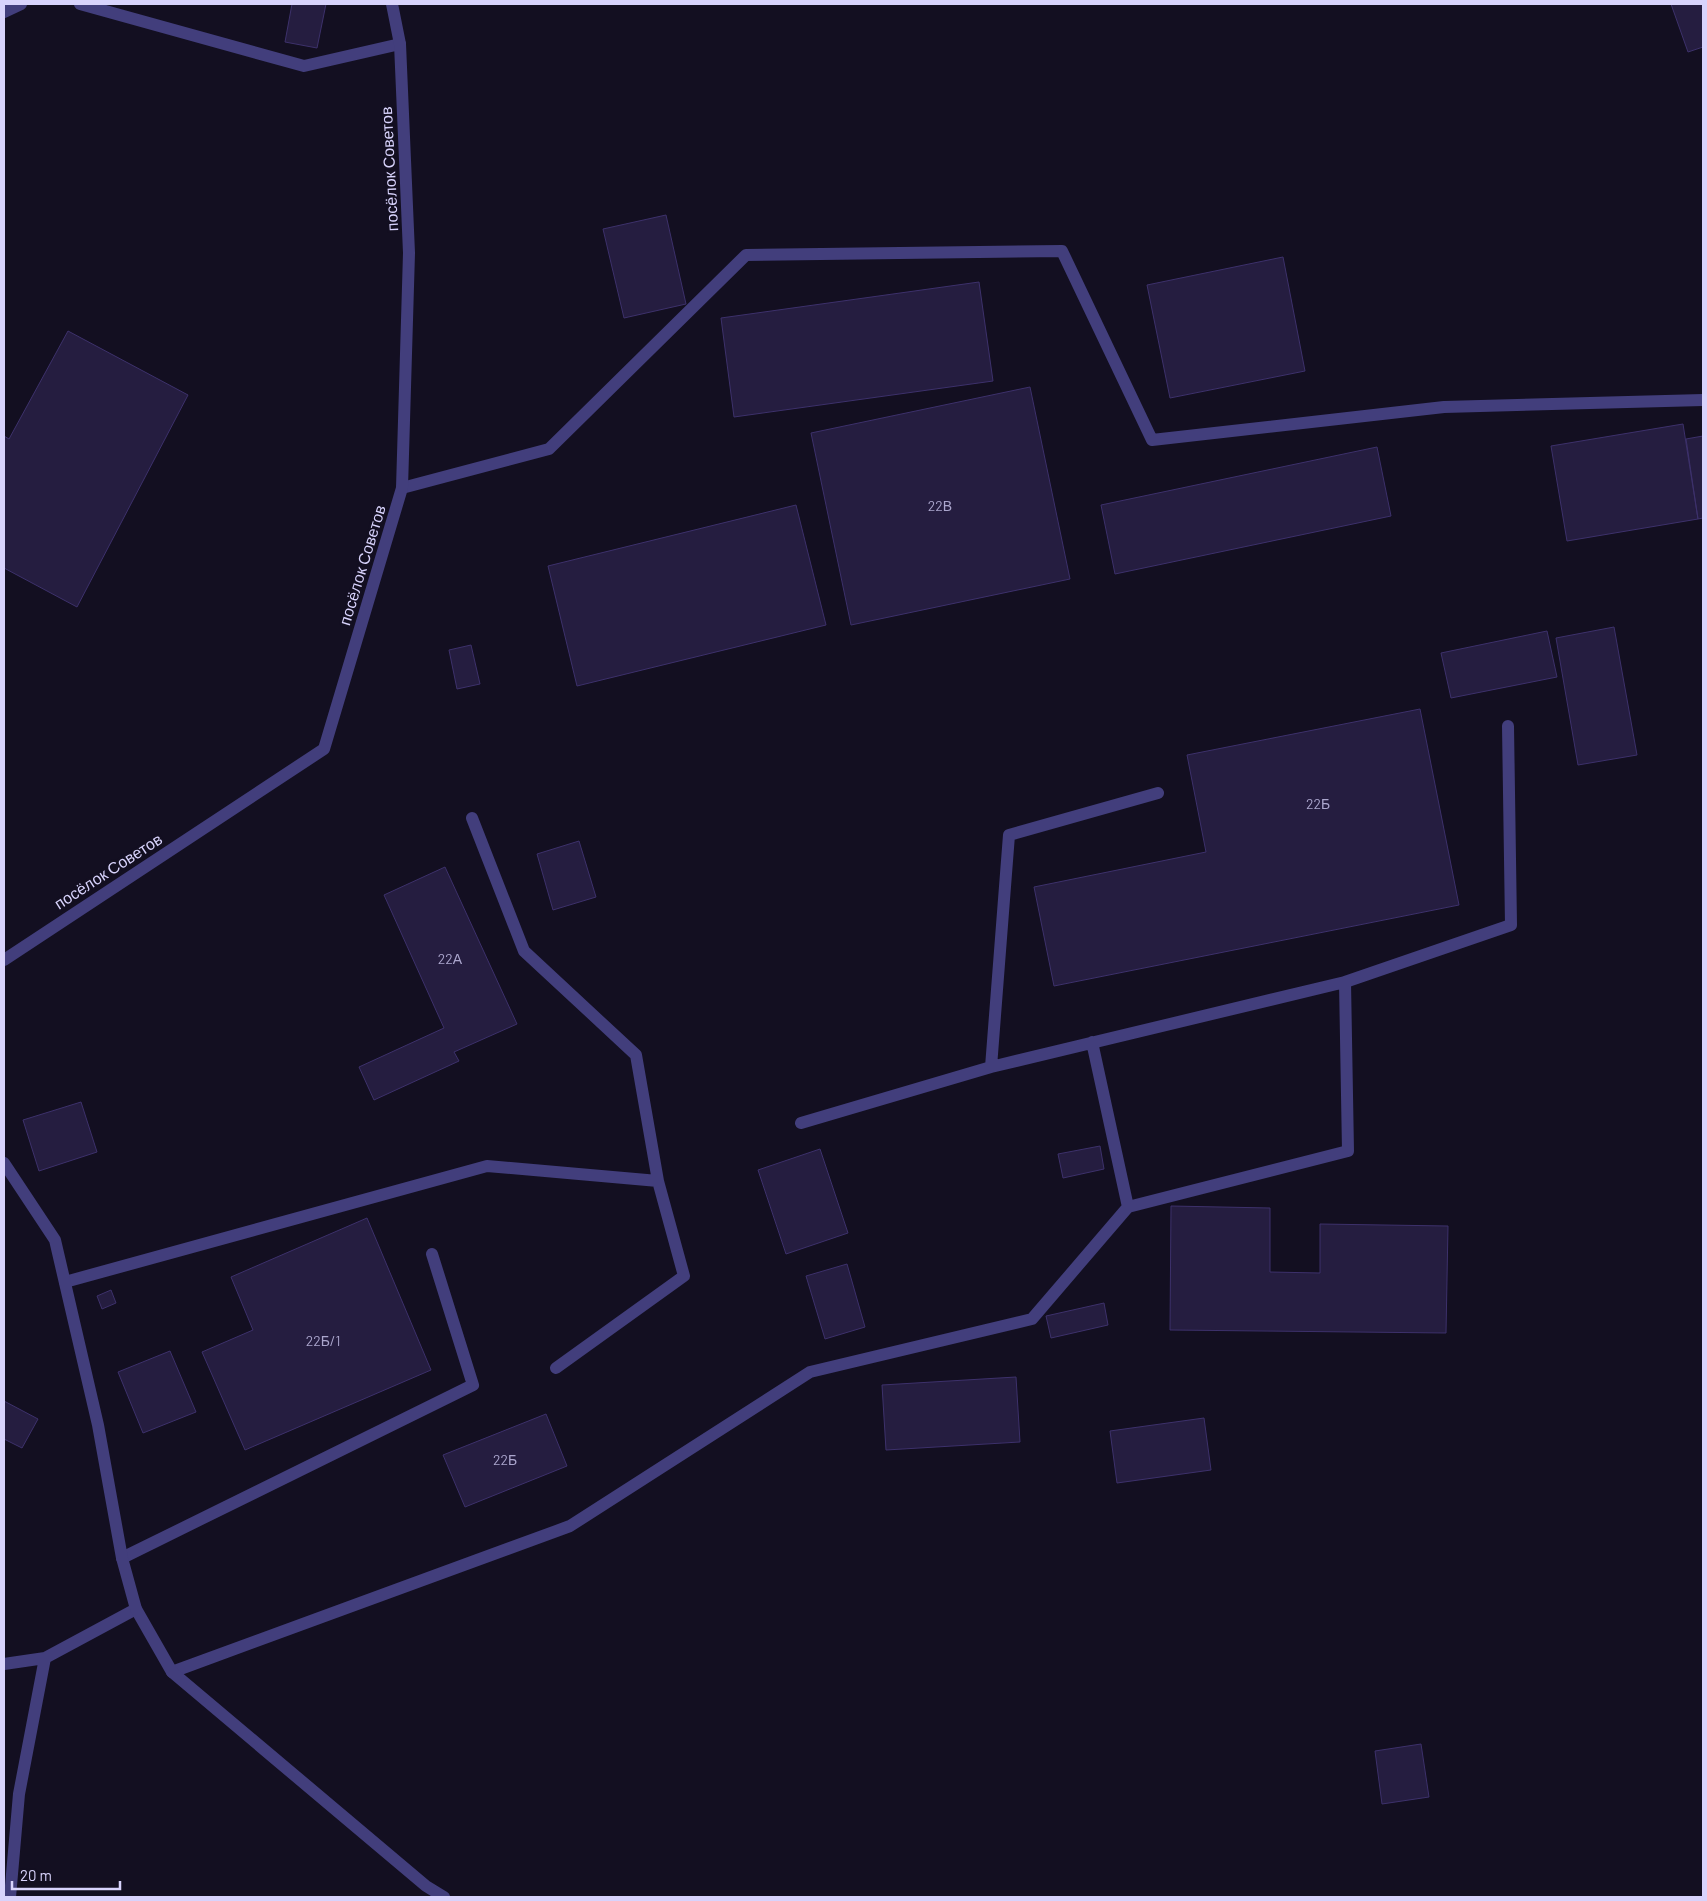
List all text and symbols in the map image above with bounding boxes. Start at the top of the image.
street label: посёлок Советов [376,106,401,232]
house number: 22В [928,497,952,514]
street label: посёлок Советов [334,502,389,627]
house number: 22Б [1306,795,1330,812]
street label: посёлок Советов [50,829,165,913]
house number: 22А [438,950,463,967]
house number: 22Б/1 [306,1332,340,1349]
house number: 22Б [493,1451,517,1468]
scale bar [12,1858,120,1890]
text: 20 m [20,1866,52,1884]

